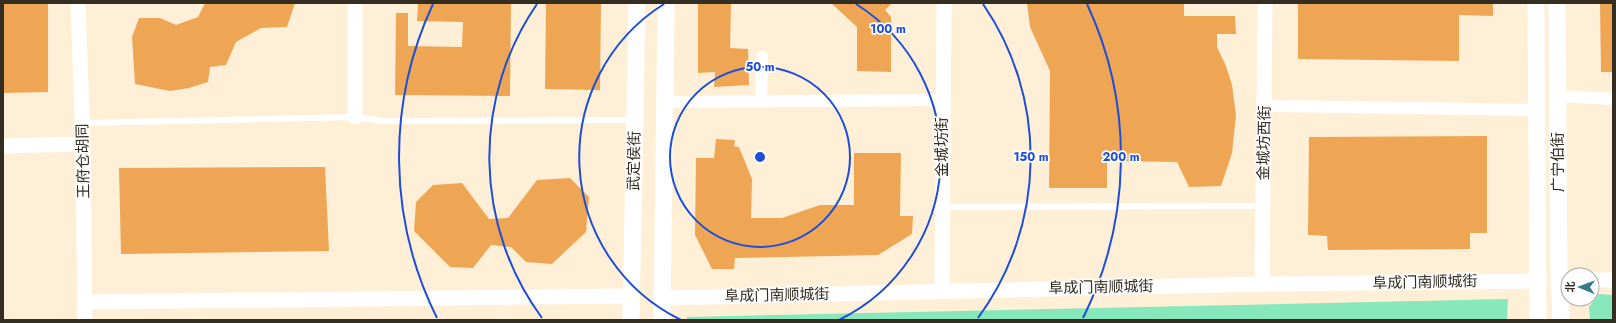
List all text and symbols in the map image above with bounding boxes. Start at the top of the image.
text: 100 m [870,20,906,38]
text: 50 m [745,58,775,76]
street label: 金城坊西街 [1252,105,1276,181]
street label: 金城坊街 [931,117,953,177]
street label: 王府仓胡同 [71,123,95,199]
street label: 武定侯街 [622,131,646,191]
street label: 广宁伯街 [1547,132,1569,192]
text: 150 m [1013,148,1049,166]
text: 200 m [1102,148,1140,166]
centre of rings [753,150,767,164]
north arrow [1560,267,1600,307]
street label: 阜成门南顺城街 [1372,270,1478,294]
street label: 阜成门南顺城街 [1048,275,1154,299]
text: 北 [1562,281,1578,292]
street label: 阜成门南顺城街 [724,283,830,307]

